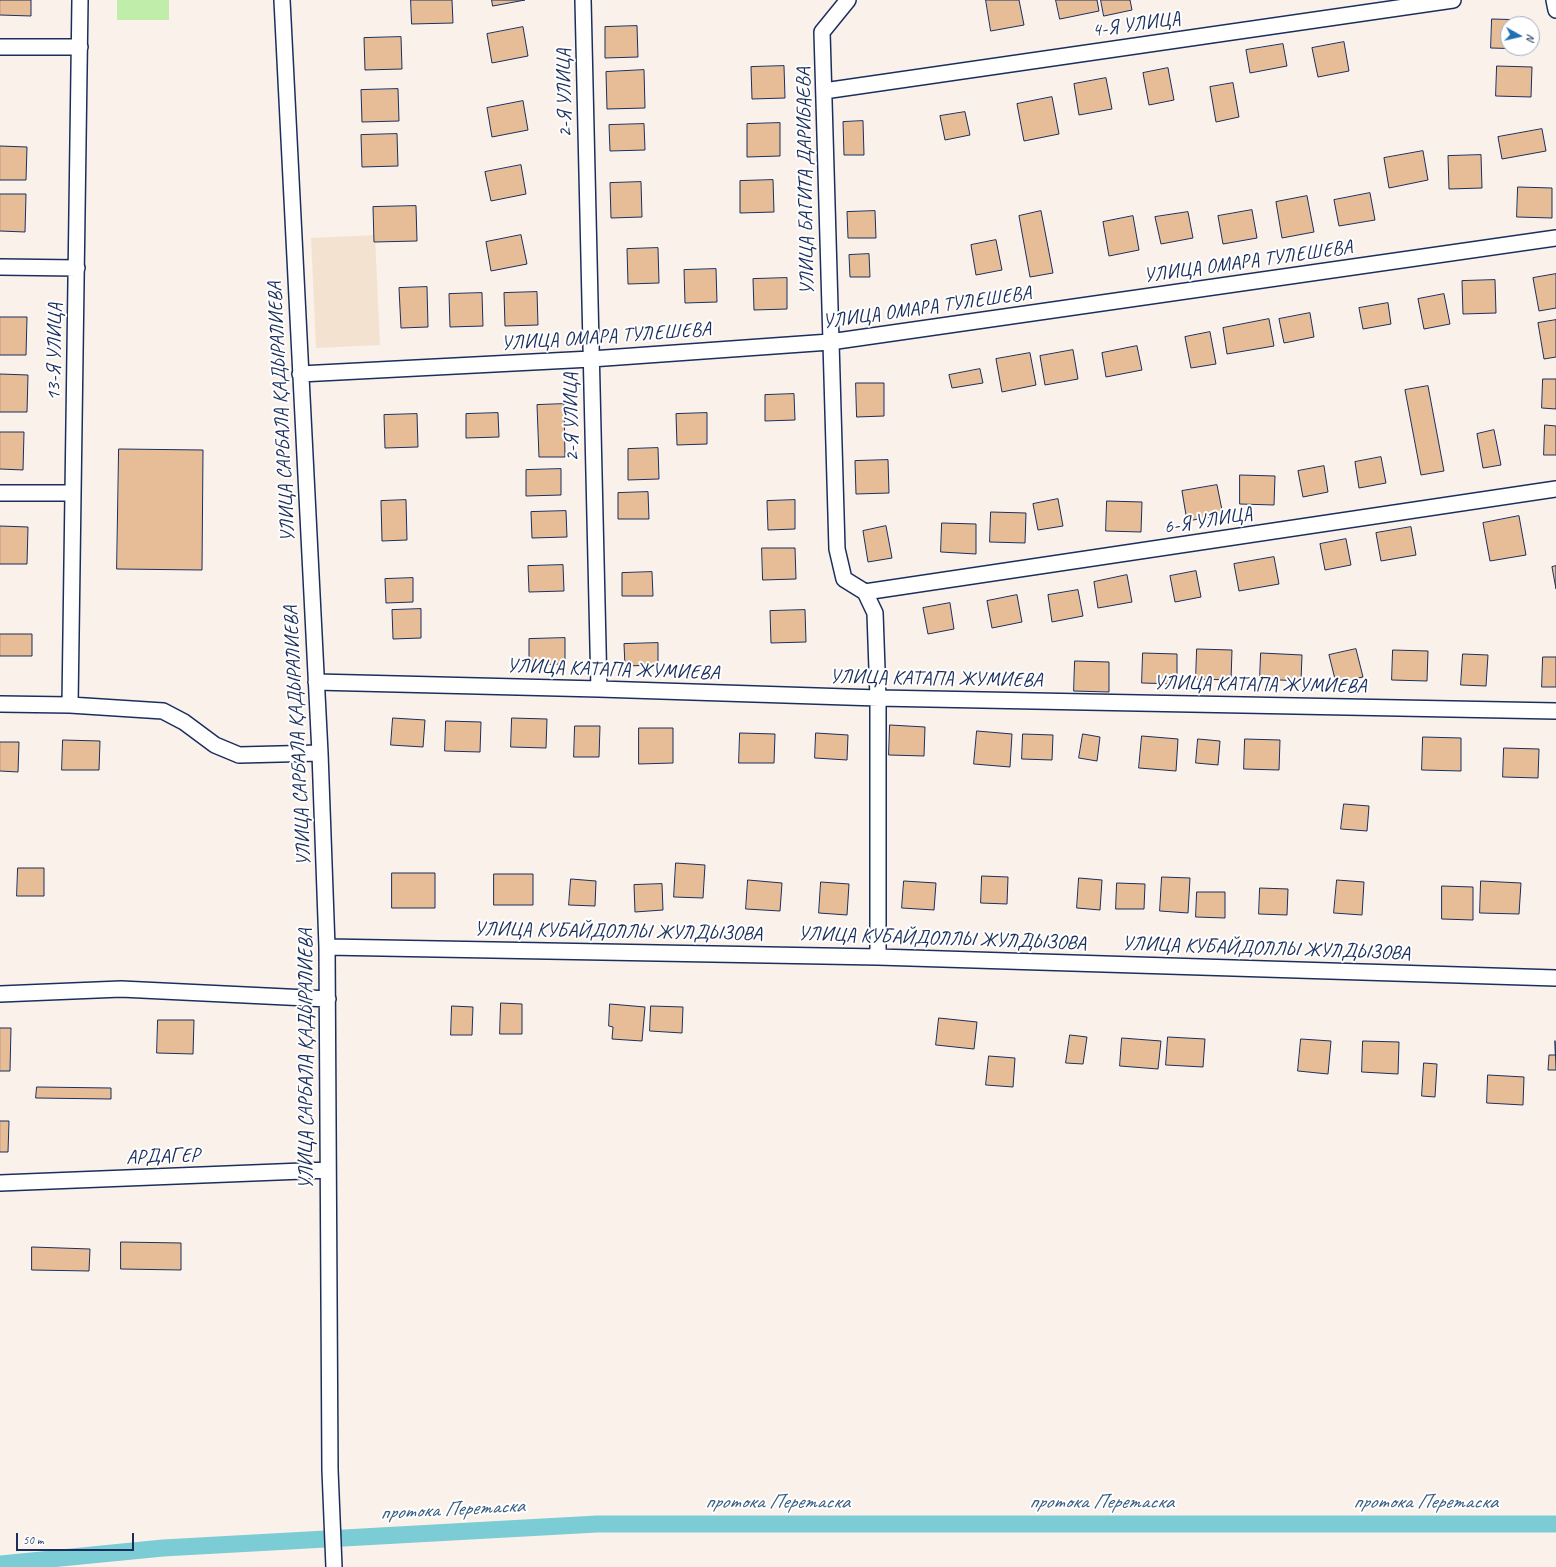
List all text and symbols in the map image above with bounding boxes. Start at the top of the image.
street label: 4-Я УЛИЦА [1090,7,1182,43]
north arrow [1500,16,1540,56]
text: N [1523,33,1538,42]
street label: 2-Я УЛИЦА [552,48,578,138]
street label: УЛИЦА БАГИТА ДАРИБАЕВА [792,67,820,295]
street label: УЛИЦА ОМАРА ТУЛЕШЕВА [1142,235,1354,289]
street label: УЛИЦА САРБАЛА ҚАДЫРАЛИЕВА [263,281,301,543]
street label: УЛИЦА ОМАРА ТУЛЕШЕВА [821,281,1033,335]
street label: 13-Я УЛИЦА [42,303,68,401]
street label: УЛИЦА ОМАРА ТУЛЕШЕВА [500,318,712,356]
street label: 2-Я УЛИЦА [559,372,585,462]
street label: 6-Я УЛИЦА [1162,502,1254,540]
street label: УЛИЦА САРБАЛА ҚАДЫРАЛИЕВА [279,605,317,867]
street label: УЛИЦА КАТАПА ЖУМИЕВА [506,654,720,686]
street label: УЛИЦА КАТАПА ЖУМИЕВА [829,665,1043,693]
street label: УЛИЦА КАТАПА ЖУМИЕВА [1153,671,1367,699]
street label: УЛИЦА КУБАЙДОЛЛЫ ЖУЛДЫЗОВА [474,917,762,947]
street label: УЛИЦА КУБАЙДОЛЛЫ ЖУЛДЫЗОВА [798,922,1086,956]
street label: УЛИЦА САРБАЛА ҚАДЫРАЛИЕВА [295,929,319,1189]
street label: УЛИЦА КУБАЙДОЛЛЫ ЖУЛДЫЗОВА [1122,932,1410,966]
street label: АРДАГЕР [126,1144,200,1170]
water label: протока Перетаска [705,1489,849,1515]
water label: протока Перетаска [1029,1489,1173,1515]
water label: протока Перетаска [1353,1489,1497,1515]
water label: протока Перетаска [379,1494,525,1526]
scale bar [18,1525,136,1551]
text: 50 m [23,1532,43,1548]

